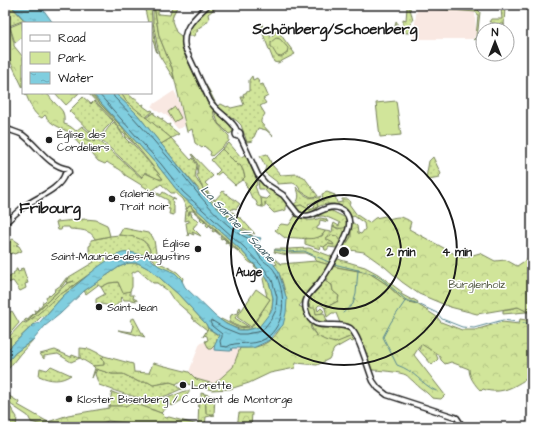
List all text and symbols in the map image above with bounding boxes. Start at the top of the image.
district label: Schönberg/Schoenberg [251,19,418,42]
legend [22,22,152,94]
north arrow [475,22,515,62]
text: N [492,25,499,40]
text: Road [58,30,86,47]
text: Park [58,50,86,67]
text: Water [58,70,94,87]
place label: Église des Cordeliers [57,127,110,155]
marker: Église des Cordeliers [44,135,54,145]
water label: La Sarine / Saane [196,182,279,267]
place label: Galerie Trait noir [120,186,168,214]
marker: Galerie Trait noir [107,194,117,204]
district label: Fribourg [19,198,81,221]
place label: Église Saint-Maurice-des-Augustins [51,236,190,265]
marker: Église Saint-Maurice-des-Augustins [193,244,203,254]
text: 2 min [386,244,415,261]
text: 4 min [442,244,472,261]
centre of rings [337,245,351,259]
district label: Auge [236,264,263,283]
park label: Bürglenholz [448,277,506,293]
place label: Saint-Jean [107,300,158,315]
marker: Saint-Jean [94,302,104,312]
place label: Lorette [191,378,232,393]
marker: Lorette [178,380,188,390]
place label: Kloster Bisenberg / Couvent de Montorge [77,392,293,408]
marker: Kloster Bisenberg / Couvent de Montorge [64,394,74,404]

